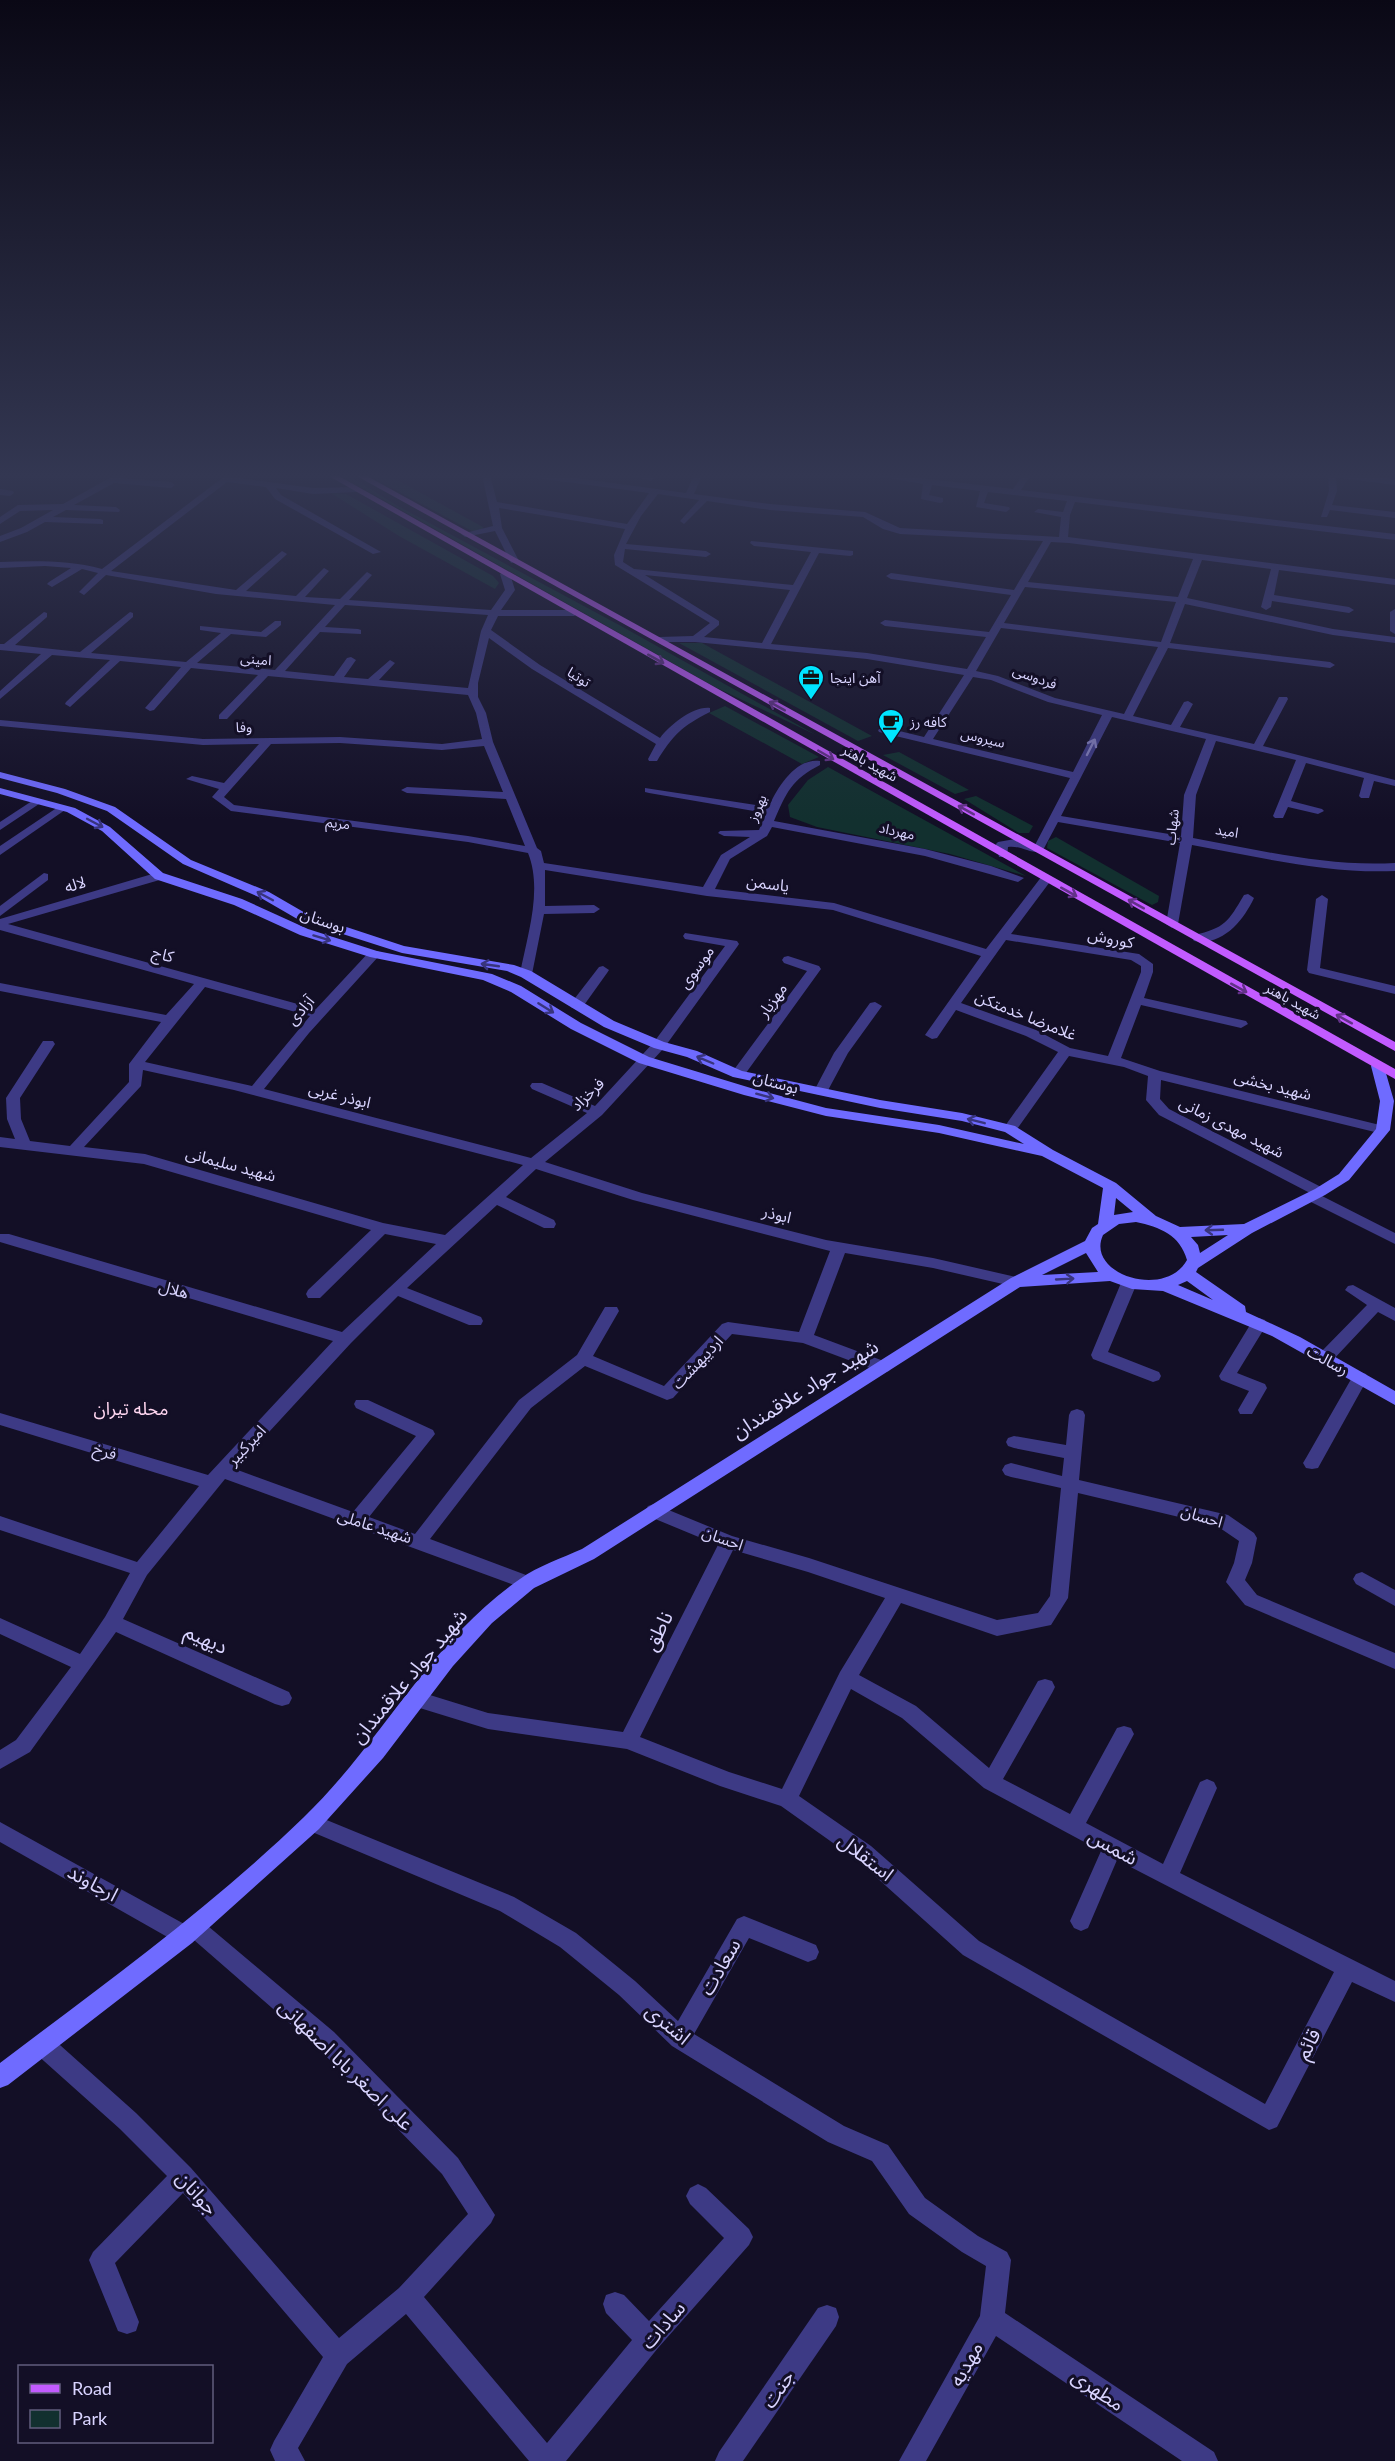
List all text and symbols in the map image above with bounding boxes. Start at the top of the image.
street label: امینی [240,649,272,669]
one-way arrow [647,653,664,665]
street label: فردوسی [1010,661,1060,693]
street label: توتیا [564,663,594,691]
office icon: آهن اینجا [796,663,826,701]
place label: آهن اینجا [830,669,881,687]
one-way arrow [768,699,785,711]
cafe icon: کافه رز [876,707,906,745]
place label: کافه رز [909,713,947,731]
street label: وفا [236,718,252,736]
street label: سیروس [959,724,1007,752]
one-way arrow [1085,739,1097,757]
street label: شهید باهنر [838,740,901,786]
one-way arrow [816,750,834,761]
street label: بهروز [743,791,771,825]
one-way arrow [957,804,975,815]
street label: شهاب [1161,808,1183,846]
street label: مریم [324,813,351,835]
one-way arrow [86,817,103,829]
street label: مهرداد [877,818,917,844]
street label: امید [1214,820,1240,841]
street label: یاسمن [745,870,791,896]
street label: لاله [62,871,88,896]
one-way arrow [1059,887,1077,898]
one-way arrow [257,889,275,901]
one-way arrow [1128,898,1146,909]
street label: بوستان [298,903,348,937]
street label: کوروش [1086,924,1136,952]
one-way arrow [312,933,331,944]
street label: کاج [149,942,176,969]
street label: موسوی [674,942,718,992]
one-way arrow [481,959,500,970]
street label: شهید باهنر [1261,978,1324,1024]
street label: مهزیار [752,979,791,1022]
one-way arrow [1230,982,1247,994]
street label: غلامرضا خدمتکن [973,986,1079,1044]
street label: آزادی [282,990,319,1029]
one-way arrow [537,1002,554,1014]
one-way arrow [1336,1013,1353,1025]
one-way arrow [696,1054,715,1065]
street label: بوستان [751,1066,801,1098]
street label: شهید بخشی [1232,1066,1314,1104]
street label: فرخزاد [566,1073,608,1115]
street label: ابوذر غربی [307,1078,373,1112]
one-way arrow [755,1091,774,1103]
street label: شهید مهدی زمانی [1176,1092,1288,1162]
one-way arrow [967,1114,986,1126]
street label: شهید سلیمانی [184,1142,278,1186]
street label: ابوذر [759,1201,794,1227]
one-way arrow [1204,1225,1224,1236]
one-way arrow [1054,1273,1074,1284]
street label: هلال [157,1275,191,1304]
street label: اردیبهشت [667,1331,727,1393]
street label: شهید جواد علاقمندان [727,1333,883,1444]
street label: رسالت [1304,1341,1352,1379]
district label: محله تیران [93,1397,169,1420]
street label: امیرکبیر [222,1421,270,1470]
street label: فرخ [90,1438,119,1467]
street label: احسان [1179,1500,1225,1532]
street label: شهید عاملی [335,1505,415,1547]
street label: احسان [700,1521,746,1555]
street label: شهید جواد علاقمندان [345,1603,472,1748]
street label: ناطق [637,1607,679,1655]
street label: دیهیم [180,1618,232,1662]
street label: شمس [1084,1823,1142,1870]
street label: استقلال [834,1827,899,1886]
street label: ارجاوند [64,1859,123,1907]
street label: سعادت [693,1934,745,1999]
street label: علی اصغر بابا اصفهانی [273,1994,419,2136]
street label: اشتری [641,1998,696,2050]
street label: قائم [1289,2024,1329,2065]
street label: جوانان [171,2165,224,2220]
street label: سادات [635,2295,690,2353]
street label: مهدیه [943,2337,987,2390]
street label: مطهری [1067,2363,1129,2416]
legend [18,2365,213,2443]
street label: جنت [756,2365,798,2412]
text: Road [72,2377,112,2399]
text: Park [72,2407,108,2429]

